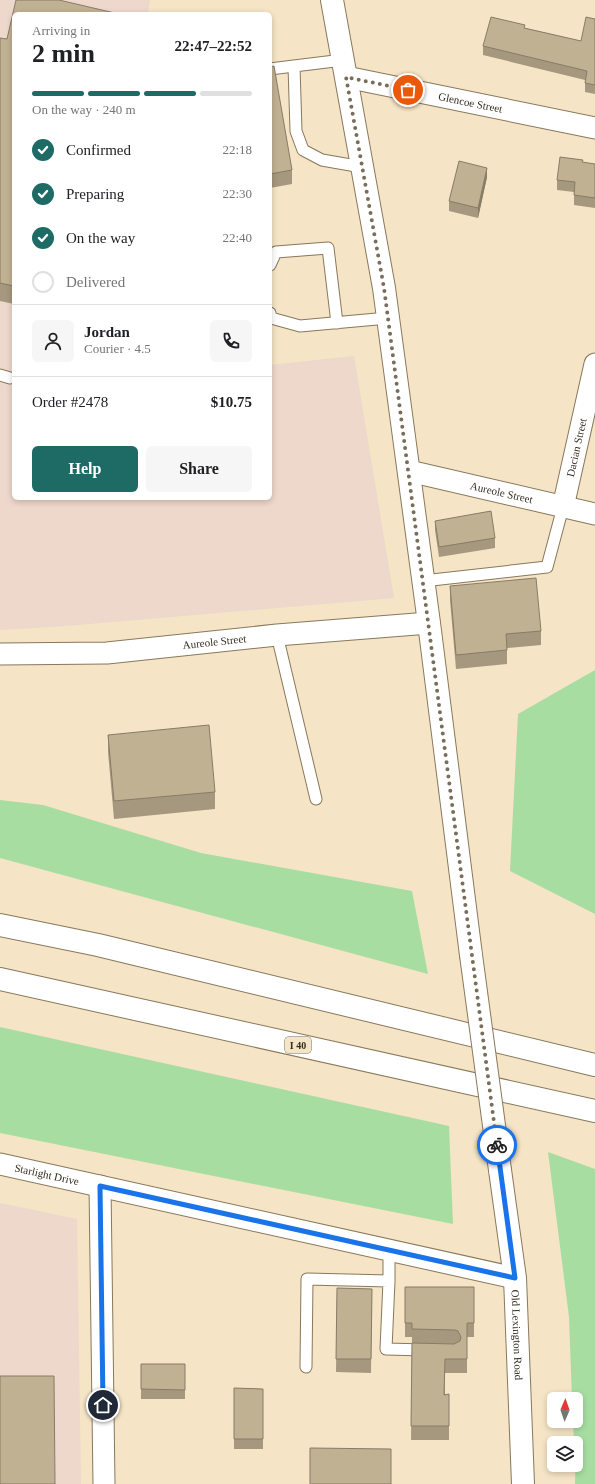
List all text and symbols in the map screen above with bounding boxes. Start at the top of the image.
text: Arriving in [32,23,90,38]
text: 22:47–22:52 [175,38,252,54]
text: 2 min [32,39,95,68]
pin [391,73,425,107]
icon: bag [397,79,419,101]
street label: Glencoe Street [437,90,504,115]
text: On the way · 240 m [32,102,136,117]
icon: check [32,139,54,161]
text: Confirmed [66,142,131,158]
text: 22:18 [222,142,252,157]
icon: check [32,183,54,205]
text: Preparing [66,186,124,202]
text: 22:30 [222,186,252,201]
icon: check [32,227,54,249]
text: On the way [66,230,135,246]
text: 22:40 [222,230,252,245]
text: Delivered [66,274,125,290]
button: person [32,320,74,362]
button: phone [210,320,252,362]
text: Jordan [84,324,130,340]
text: Courier · 4.5 [84,341,151,356]
text: Order #2478 [32,394,108,410]
text: $10.75 [211,394,252,410]
street label: Dacian Street [564,417,589,478]
button: Help [32,446,138,492]
button: Share [146,446,252,492]
street label: Aureole Street [469,479,534,505]
street label: Aureole Street [182,632,247,651]
road number: I 40 [285,1037,311,1053]
courier [477,1125,517,1165]
icon: bike [486,1134,508,1156]
street label: Starlight Drive [13,1161,80,1187]
street label: Old Lexington Road [509,1289,525,1381]
pin [86,1388,120,1422]
north arrow [547,1392,583,1428]
map controls [547,1392,583,1472]
icon: home [92,1394,114,1416]
button: layers [547,1436,583,1472]

